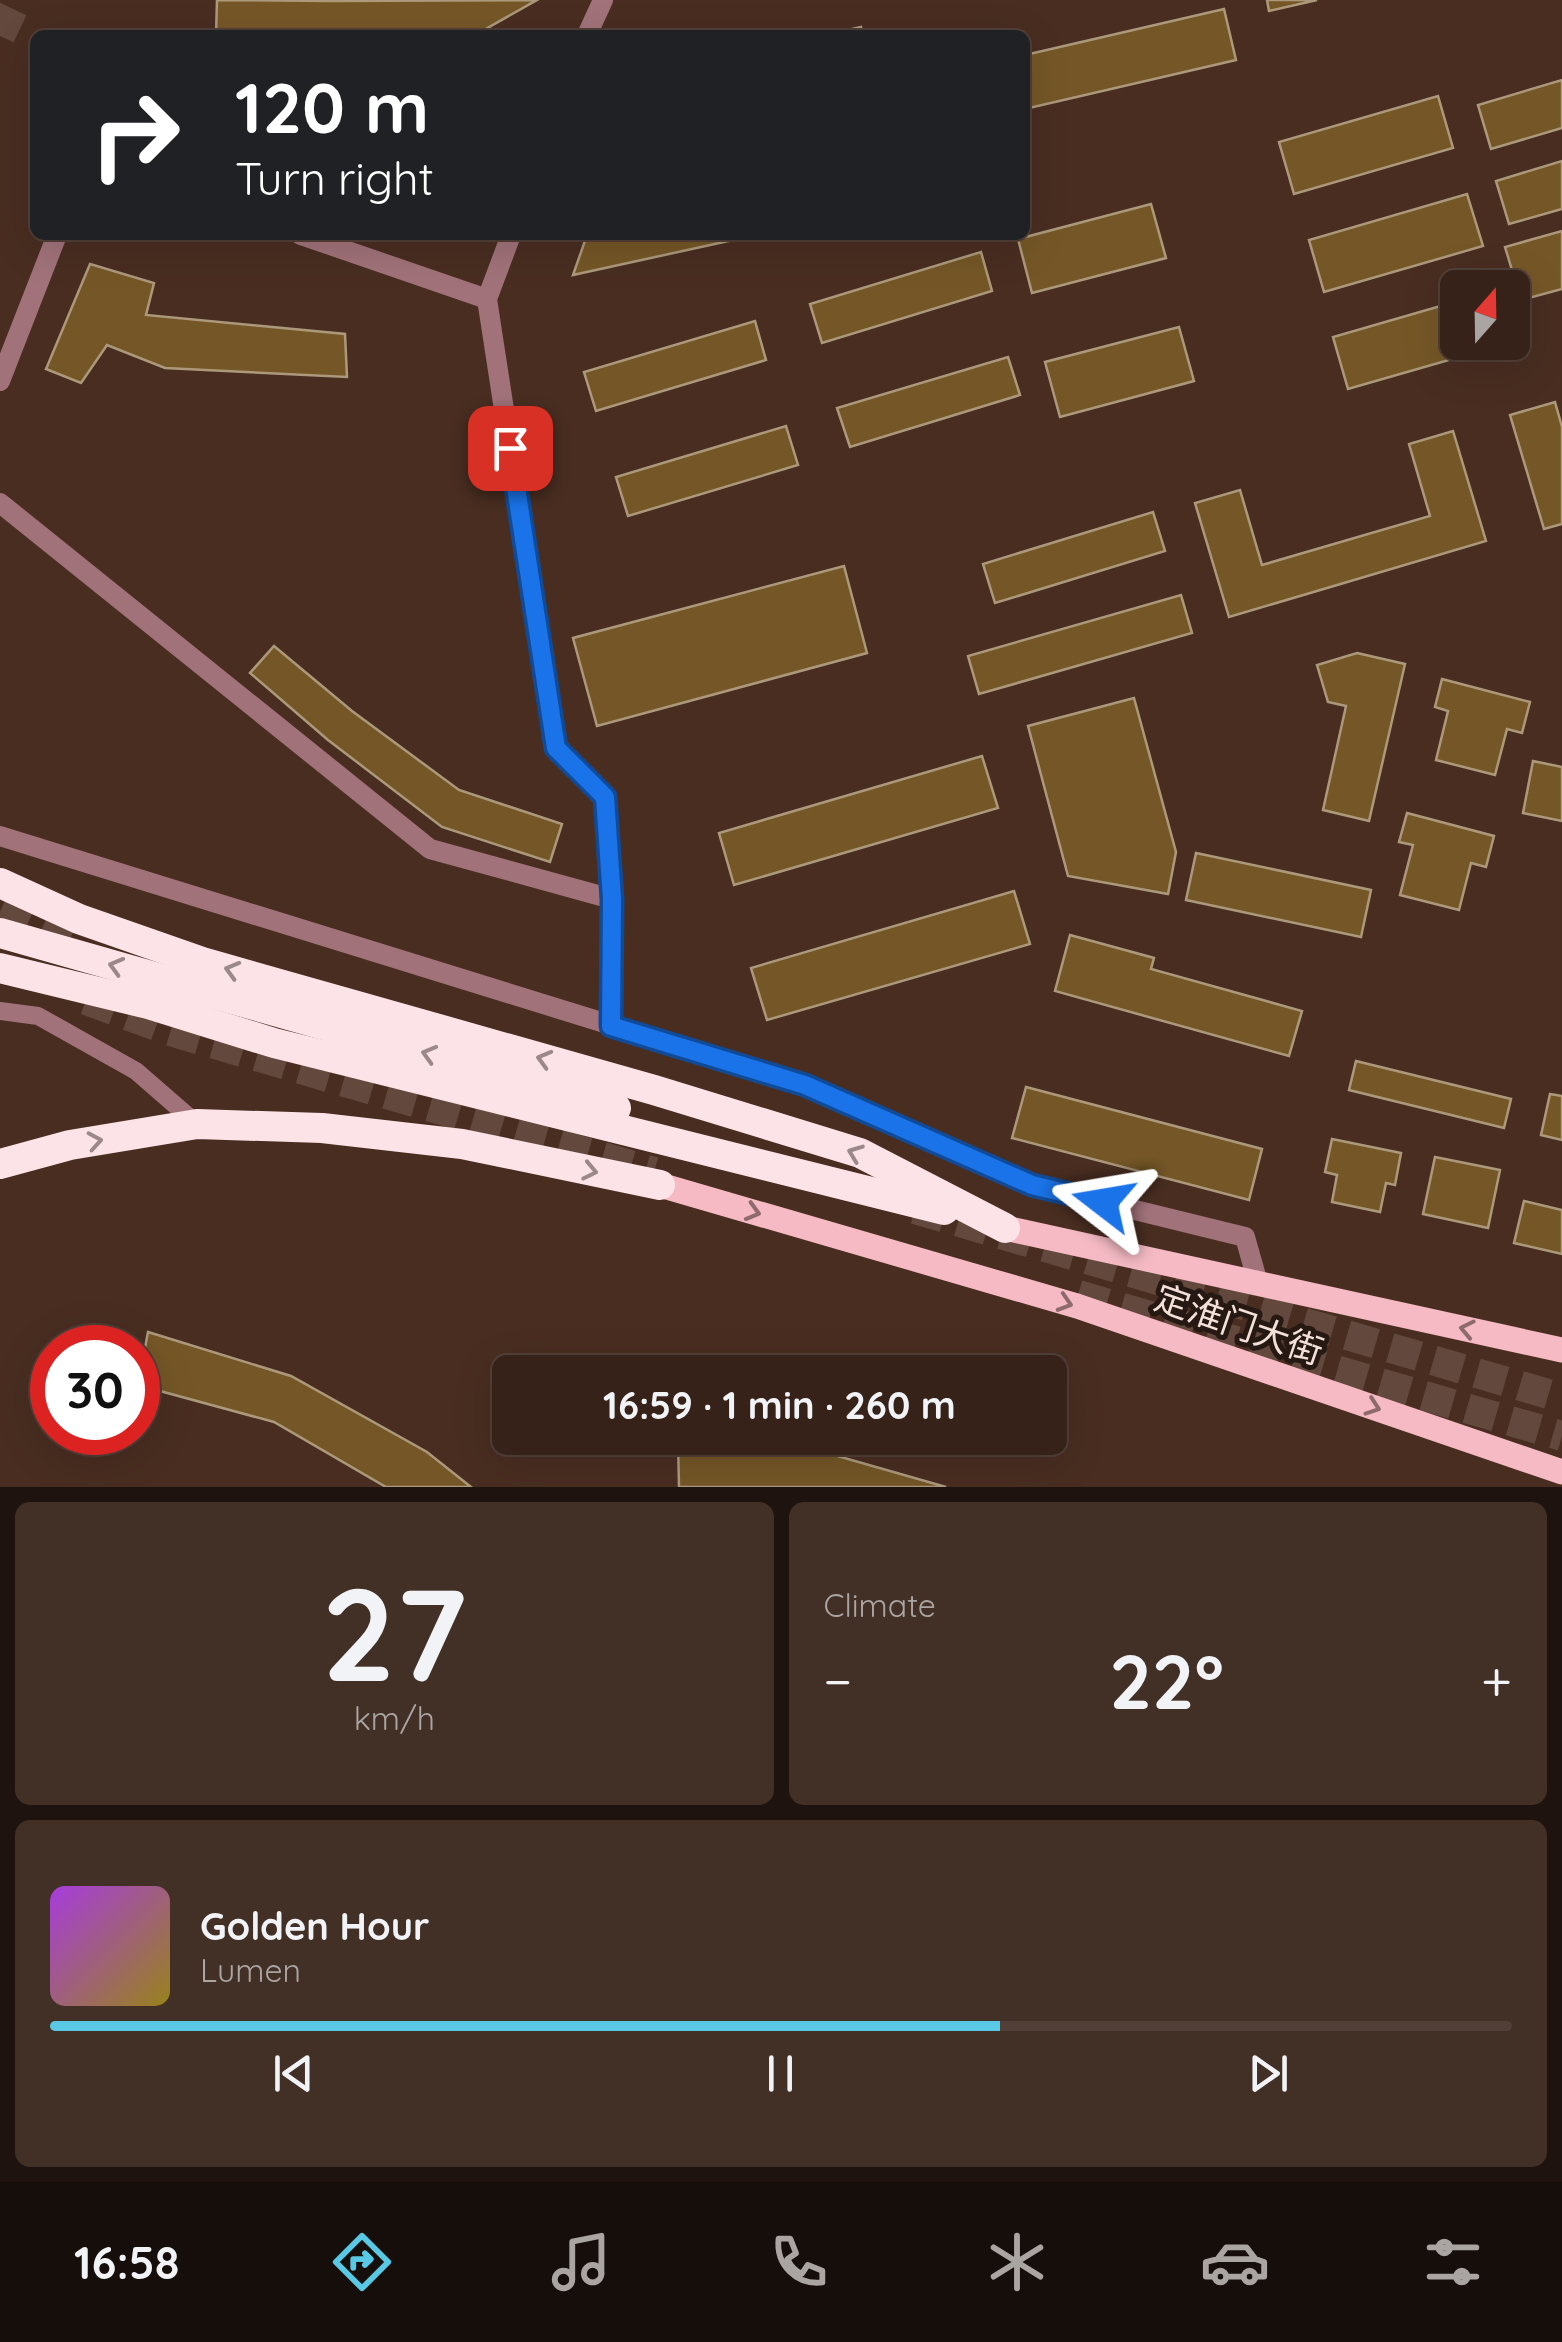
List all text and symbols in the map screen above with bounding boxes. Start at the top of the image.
text: 120 m [235,63,429,151]
icon: right [70,70,200,200]
text: Turn right [235,150,434,206]
north arrow [1440,270,1530,360]
map controls [1440,270,1530,360]
pin [468,406,553,491]
icon: arrive [483,421,538,476]
one-way arrow [108,956,125,977]
one-way arrow [223,961,241,982]
one-way arrow [421,1045,438,1066]
one-way arrow [536,1050,553,1071]
one-way arrow [87,1131,103,1152]
one-way arrow [848,1144,865,1165]
position arrow [1051,1150,1155,1254]
one-way arrow [581,1159,598,1180]
one-way arrow [744,1200,761,1221]
street label: 定淮门大街 [1149,1275,1329,1373]
one-way arrow [1056,1291,1073,1312]
one-way arrow [1459,1320,1476,1341]
speed limit sign: 30 [30,1325,160,1455]
text: 16:59 · 1 min · 260 m [603,1381,956,1429]
one-way arrow [1364,1395,1381,1416]
text: 27 [322,1551,467,1714]
text: Climate [824,1585,936,1625]
text: 22° [1109,1634,1224,1728]
text: − [824,1646,852,1715]
text: + [1481,1646,1512,1715]
text: km/h [354,1698,435,1738]
text: Golden Hour [200,1902,429,1950]
text: Lumen [200,1950,301,1990]
icon: previous [266,2046,321,2101]
icon: pause [753,2046,808,2101]
icon: next [1241,2046,1296,2101]
icon: directions [327,2227,397,2297]
icon: music [546,2227,616,2297]
icon: phone [764,2227,834,2297]
icon: climate [982,2227,1052,2297]
icon: car [1200,2227,1270,2297]
icon: filters [1418,2227,1488,2297]
text: 16:58 [74,2234,179,2290]

